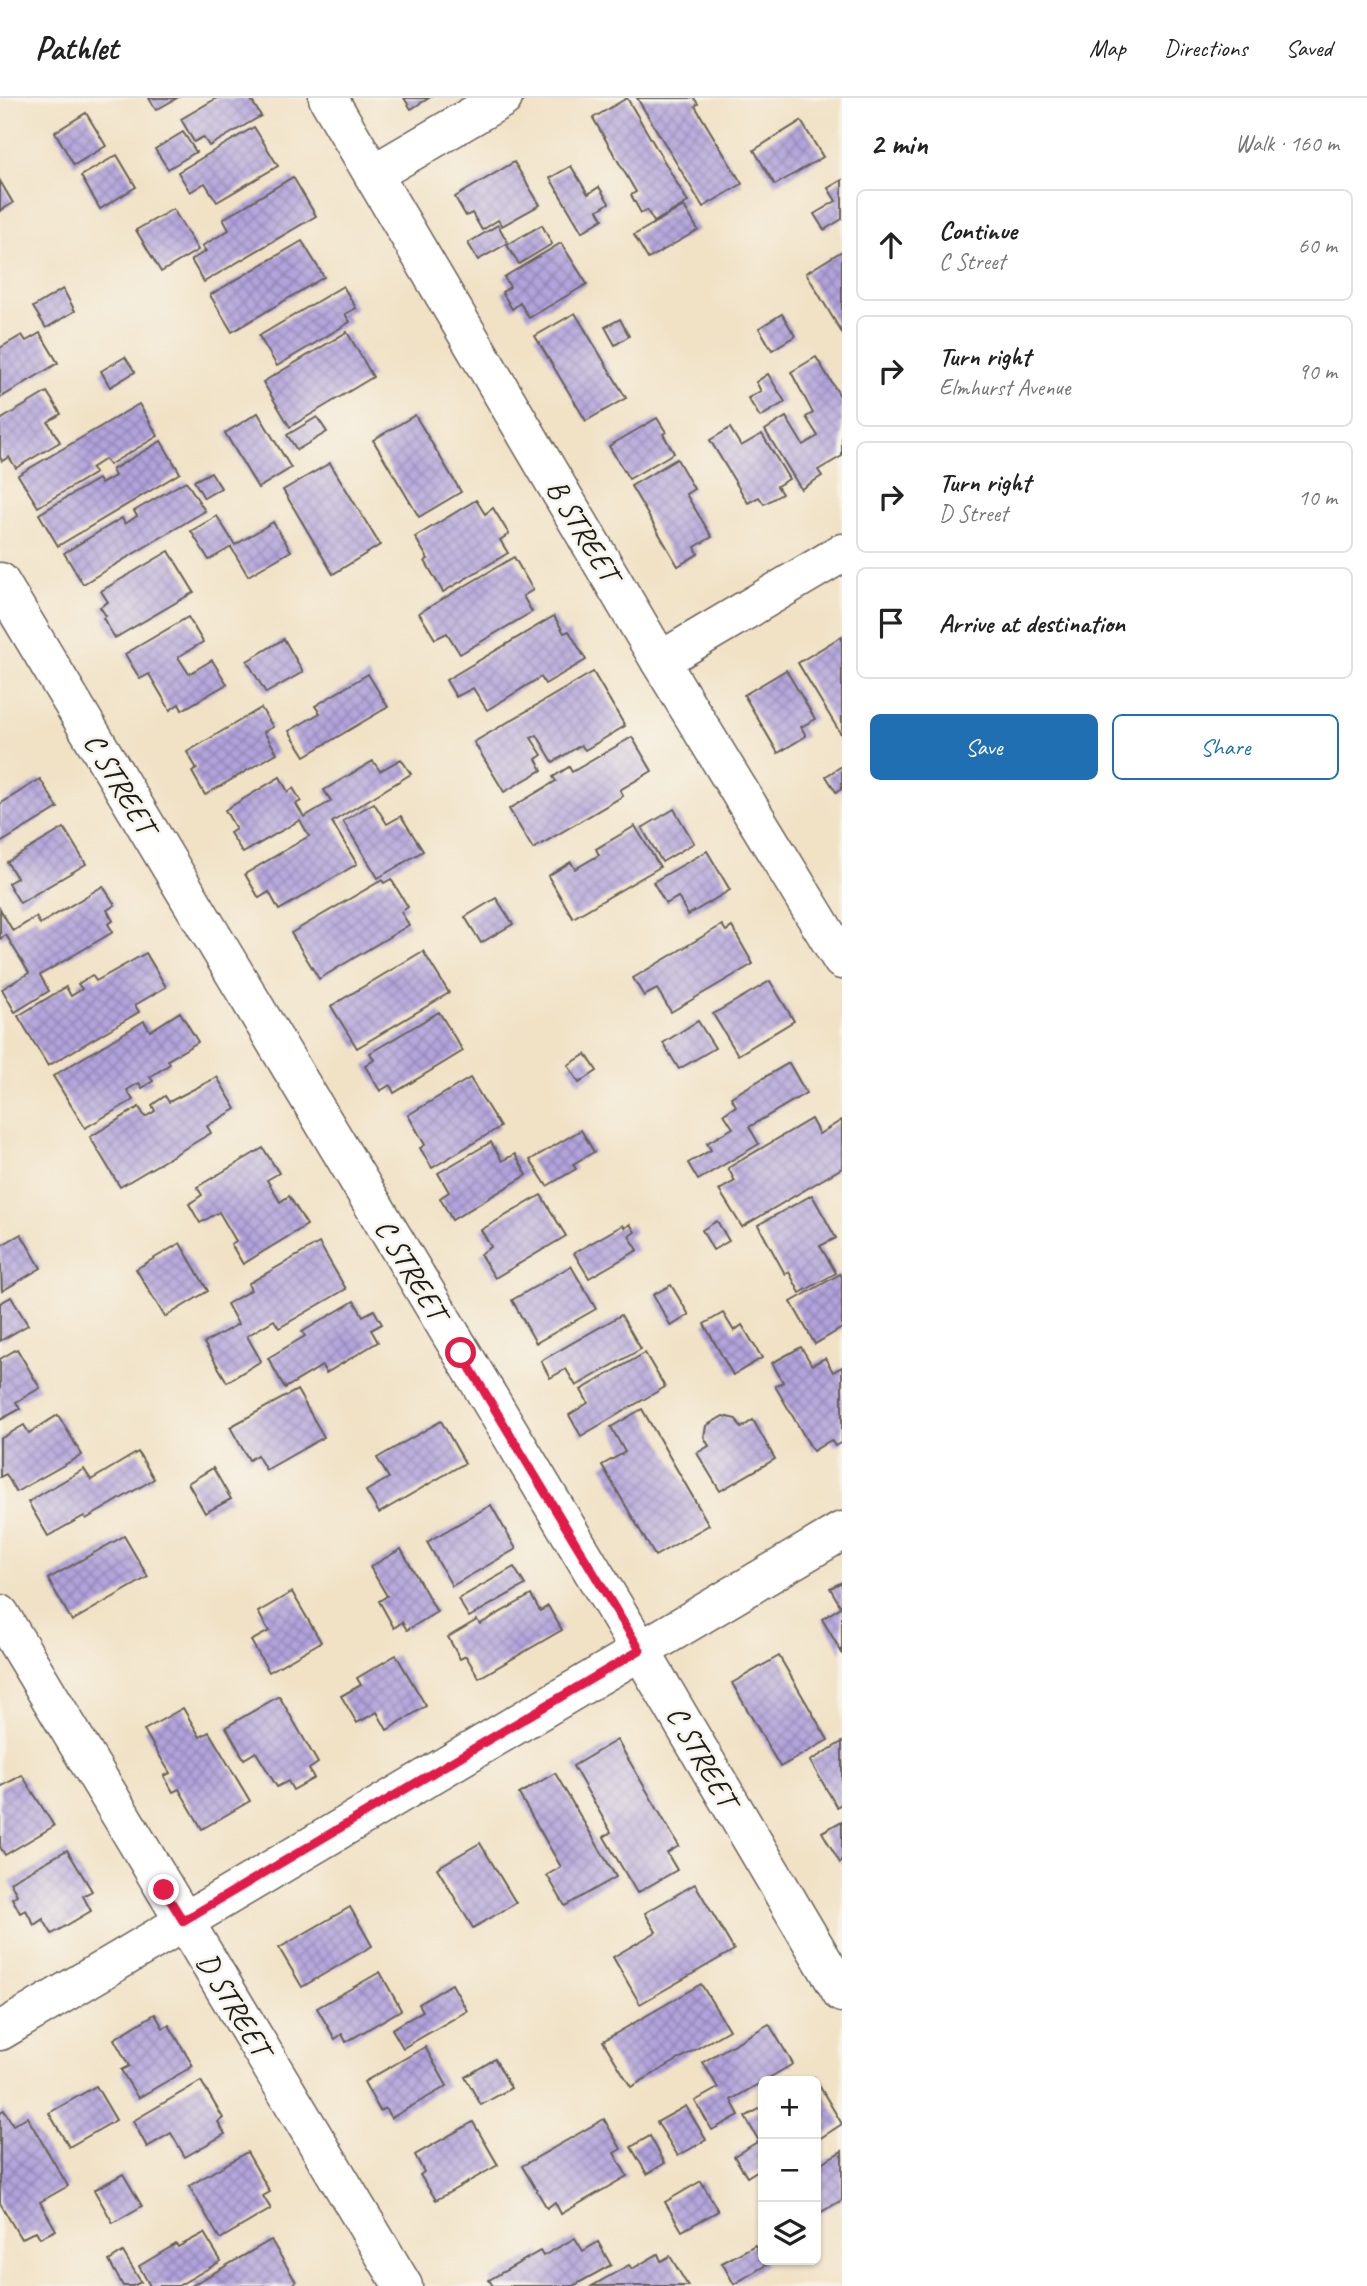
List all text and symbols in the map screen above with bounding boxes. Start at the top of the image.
text: Pathlet [35,27,118,69]
text: Map [1089,33,1126,63]
text: Directions [1164,33,1247,63]
text: Saved [1285,33,1332,63]
text: 2 min [870,125,927,163]
text: Walk · 160 m [1235,129,1339,158]
text: Continue [939,214,1017,247]
icon: ahead [872,226,910,264]
text: 60 m [1298,231,1337,260]
text: C Street [939,247,1005,276]
text: Turn right [939,340,1030,373]
icon: right [872,352,910,390]
text: 90 m [1298,357,1337,386]
text: Elmhurst Avenue [939,373,1070,402]
text: Turn right [939,466,1030,499]
street label: B STREET [538,472,632,594]
icon: right [872,478,910,516]
text: 10 m [1298,483,1337,512]
text: D Street [939,499,1008,528]
icon: arrive [872,604,910,642]
text: Arrive at destination [939,607,1125,640]
button: Save [870,714,1098,780]
button: Share [1112,714,1339,780]
street label: C STREET [75,726,168,846]
street label: C STREET [366,1212,459,1332]
route start [445,1337,476,1368]
street label: C STREET [658,1699,750,1820]
route end [148,1874,179,1905]
street label: D STREET [188,1946,283,2069]
map controls [758,2076,821,2265]
button: + [758,2076,821,2139]
button: − [758,2139,821,2202]
button: layers [758,2202,821,2265]

